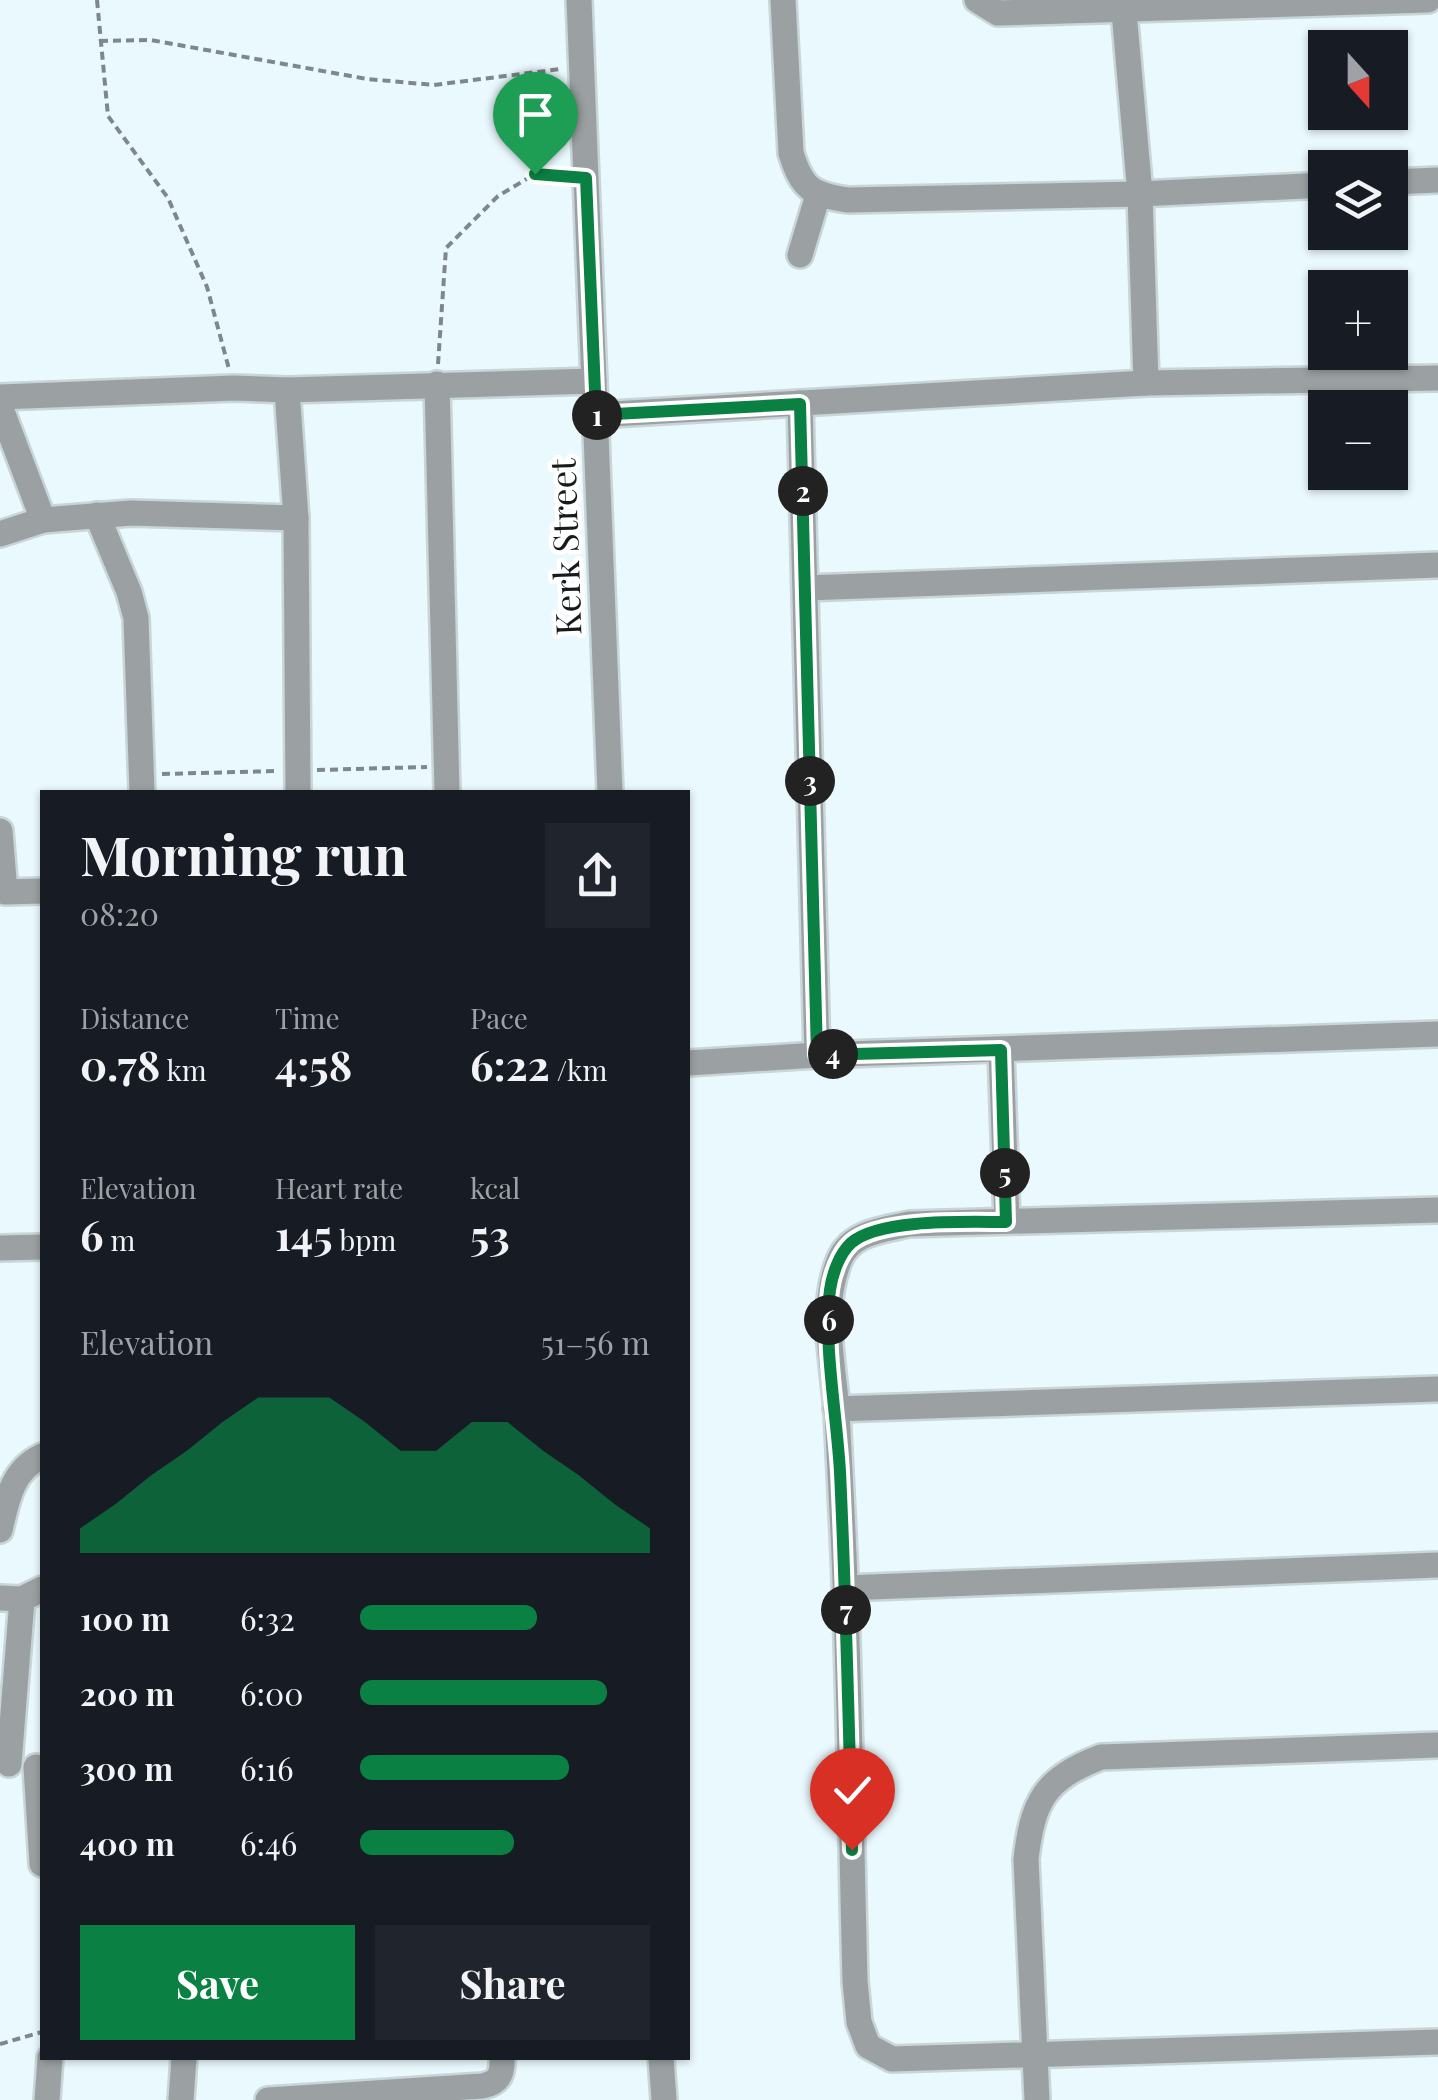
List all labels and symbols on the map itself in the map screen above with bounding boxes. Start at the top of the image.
north arrow [1308,30,1408,130]
pin [493,72,578,175]
pin: 1 [572,390,622,440]
street label: Kerk Street [537,457,591,636]
pin: 2 [778,466,828,516]
pin: 3 [785,756,835,806]
pin: 4 [808,1029,858,1079]
pin: 5 [980,1148,1030,1198]
pin: 6 [804,1295,854,1345]
pin: 7 [821,1585,871,1635]
pin [810,1748,895,1851]

